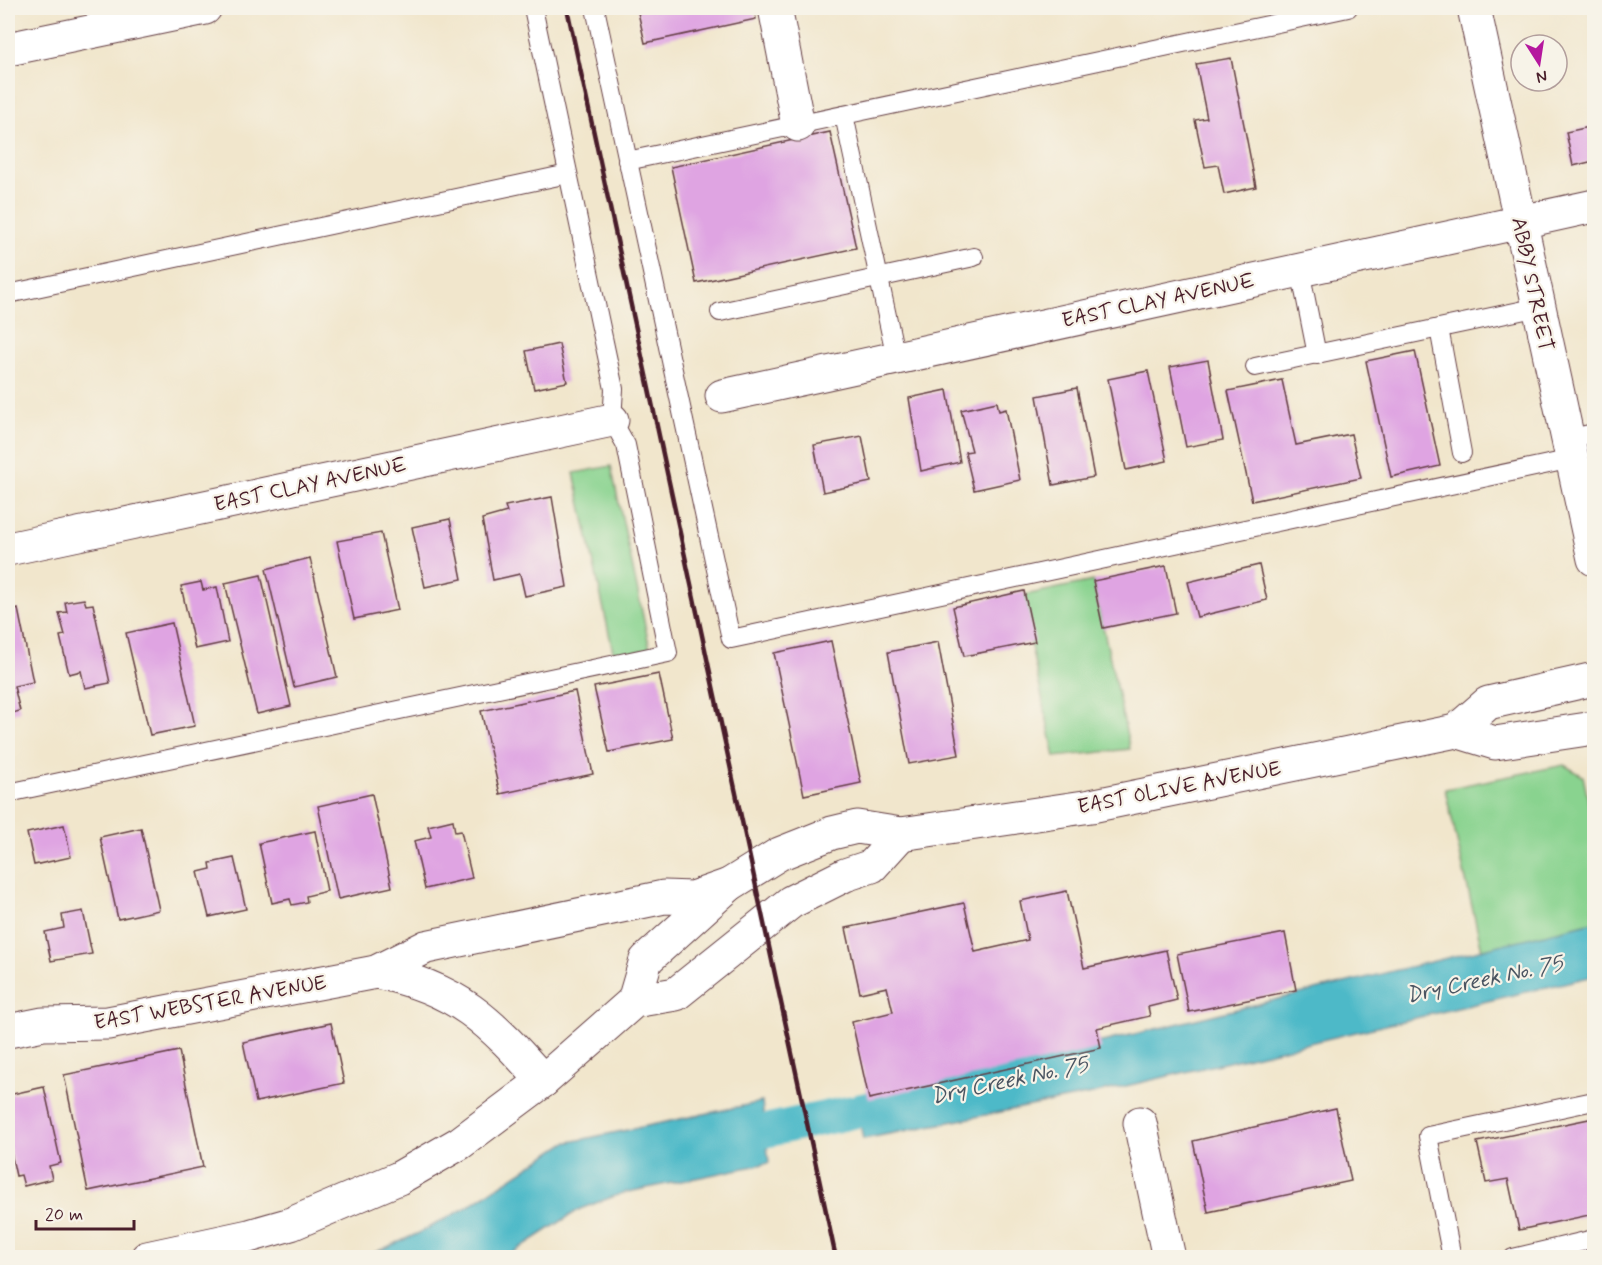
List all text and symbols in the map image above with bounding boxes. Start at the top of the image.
north arrow [1509,33,1569,93]
text: N [1534,65,1549,88]
street label: ABBY STREET [1504,215,1560,354]
street label: EAST CLAY AVENUE [1059,267,1257,335]
street label: EAST CLAY AVENUE [211,451,409,519]
street label: EAST OLIVE AVENUE [1075,755,1283,821]
water label: Dry Creek No. 75 [1404,949,1568,1010]
street label: EAST WEBSTER AVENUE [92,969,329,1037]
water label: Dry Creek No. 75 [929,1050,1093,1111]
scale bar [36,1193,134,1231]
text: 20 m [45,1203,83,1227]

